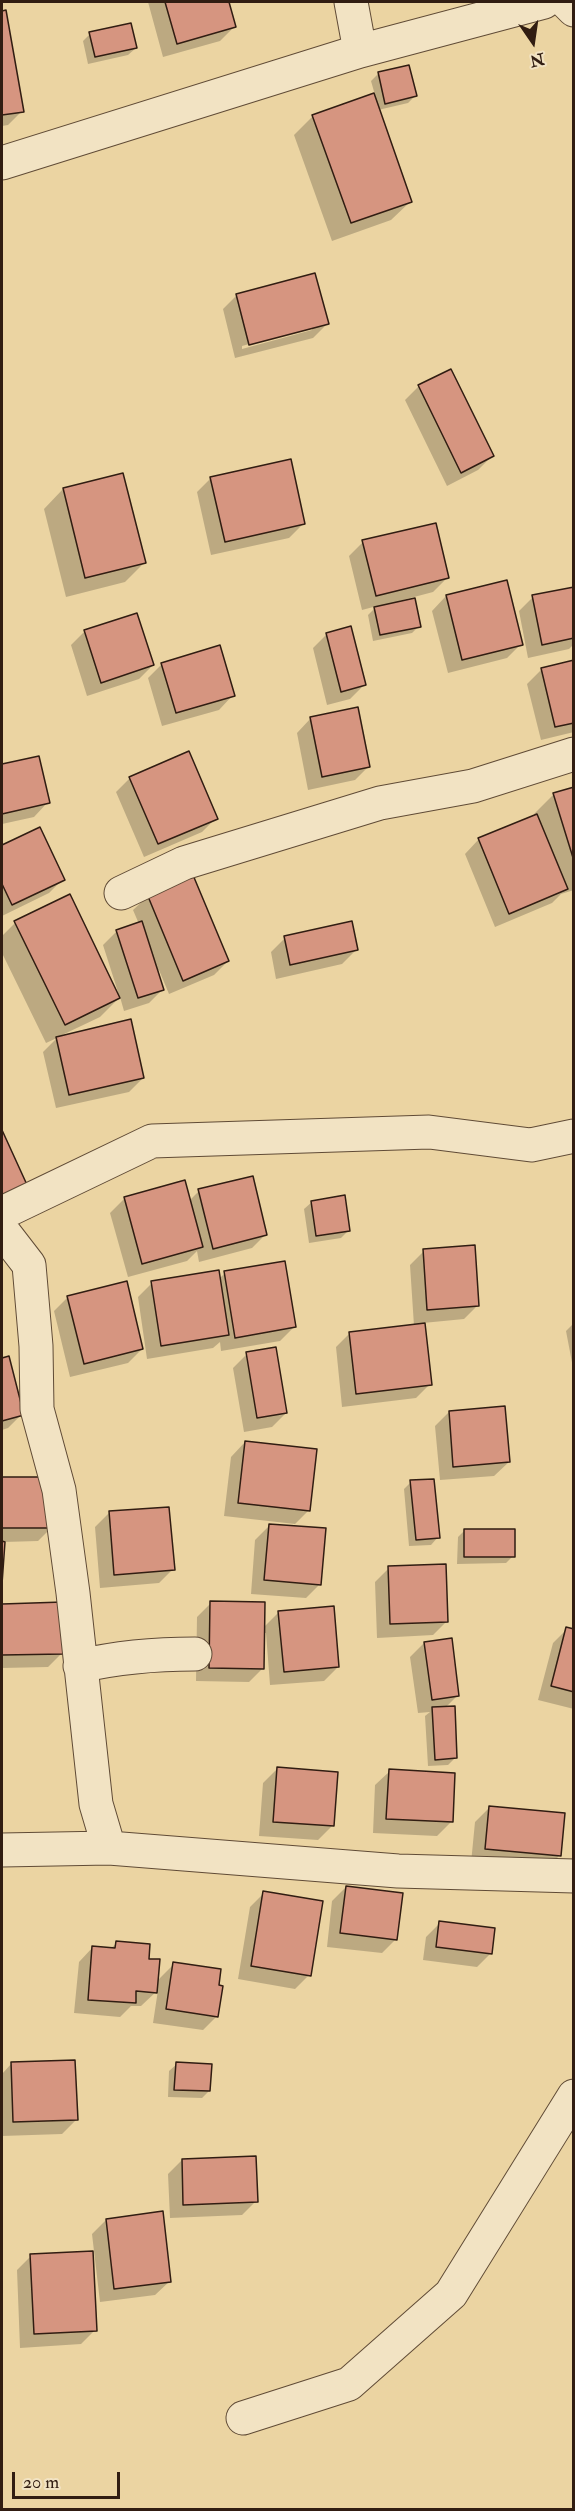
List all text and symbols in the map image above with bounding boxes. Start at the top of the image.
north arrow [503,12,563,72]
text: N [528,48,546,71]
scale bar [15,2460,123,2498]
text: 20 m [23,2471,59,2494]

